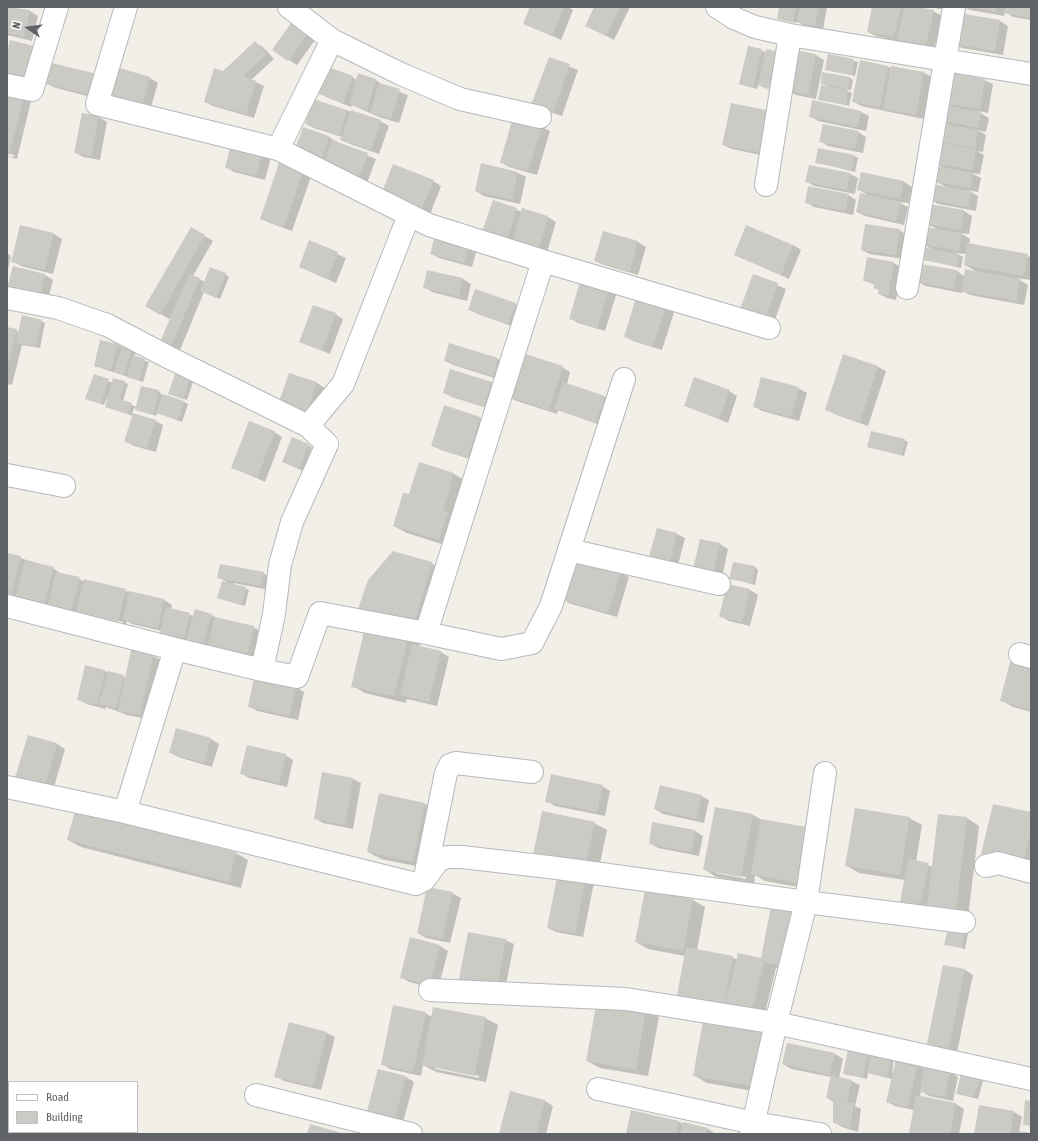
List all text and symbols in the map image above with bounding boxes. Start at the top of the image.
north arrow [8,8,48,48]
text: N [10,21,23,30]
legend [8,1081,138,1133]
text: Road [46,1090,69,1104]
text: Building [46,1110,83,1124]

